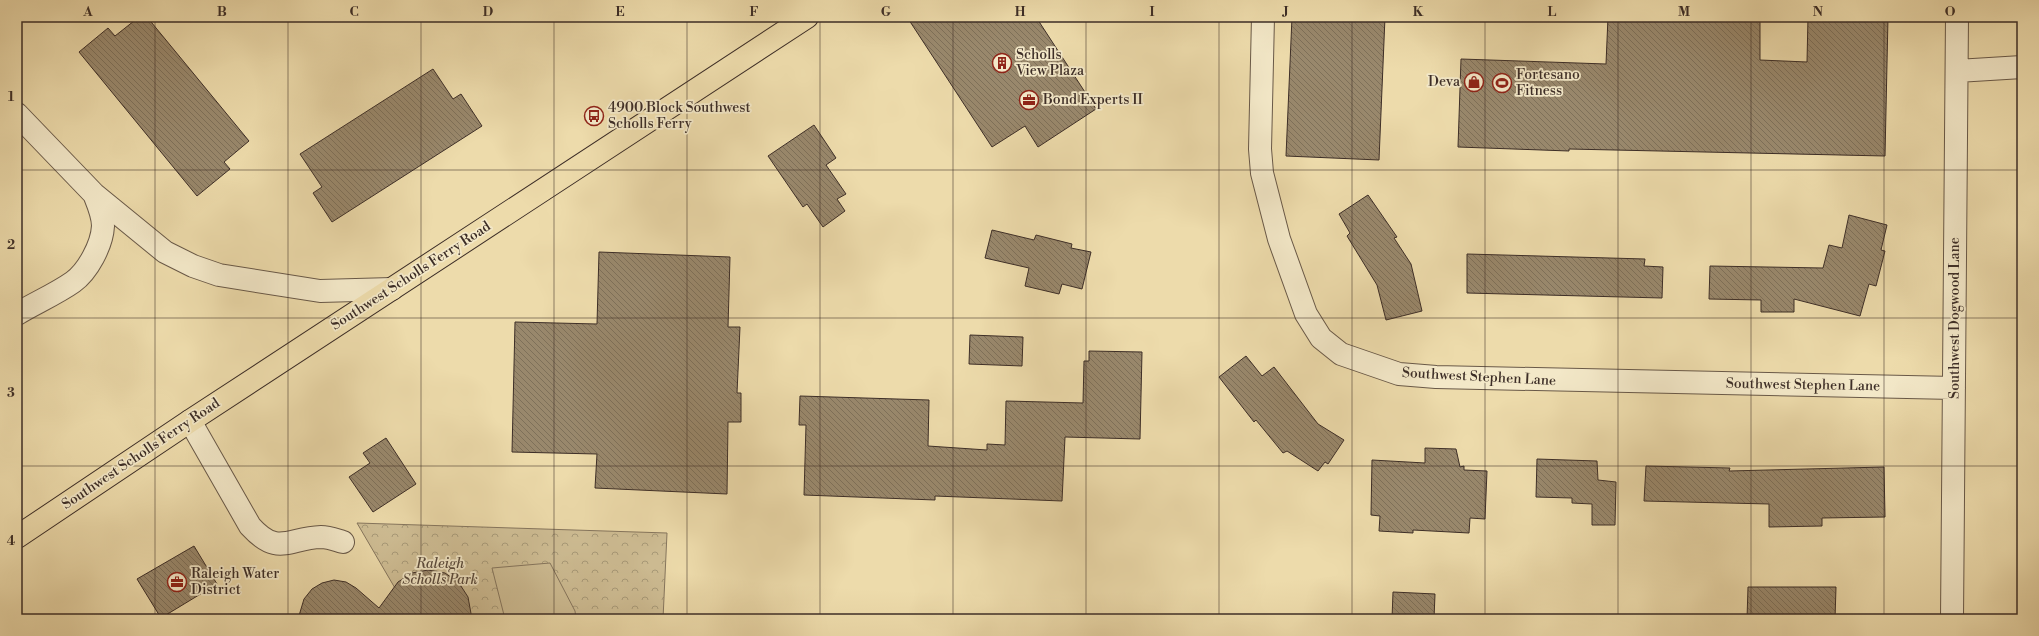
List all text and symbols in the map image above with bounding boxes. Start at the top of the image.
text: A [82,4,93,20]
text: B [217,4,227,20]
text: C [349,4,359,20]
text: D [483,4,493,20]
text: E [615,4,625,20]
text: F [749,4,759,20]
text: G [881,4,892,20]
text: H [1015,4,1026,20]
text: I [1149,4,1155,20]
text: J [1281,4,1289,20]
text: K [1413,4,1424,20]
text: L [1548,4,1557,20]
text: M [1678,4,1690,20]
text: N [1813,4,1824,20]
text: O [1945,4,1956,20]
place label: Scholls View Plaza [1015,46,1085,80]
building icon: Scholls View Plaza [991,52,1013,74]
place label: Fortesano Fitness [1516,66,1580,100]
shop icon: Deva [1463,71,1485,93]
sports icon: Fortesano Fitness [1491,72,1513,94]
place label: Deva [1428,73,1461,91]
text: 1 [8,89,15,105]
office icon: Bond Experts II [1018,89,1040,111]
place label: Bond Experts II [1042,91,1144,109]
place label: 4900 Block Southwest Scholls Ferry [608,99,751,133]
bus stop icon: 4900 Block Southwest Scholls Ferry [583,105,605,127]
street label: Southwest Scholls Ferry Road [328,218,494,334]
text: 2 [7,237,15,253]
street label: Southwest Dogwood Lane [1946,237,1964,399]
street label: Southwest Stephen Lane [1401,364,1557,390]
street label: Southwest Stephen Lane [1726,375,1880,395]
text: 3 [7,385,15,401]
street label: Southwest Scholls Ferry Road [59,394,224,514]
text: 4 [7,533,16,549]
park label: Raleigh Scholls Park [402,555,478,589]
place label: Raleigh Water District [191,565,279,599]
office icon: Raleigh Water District [166,571,188,593]

